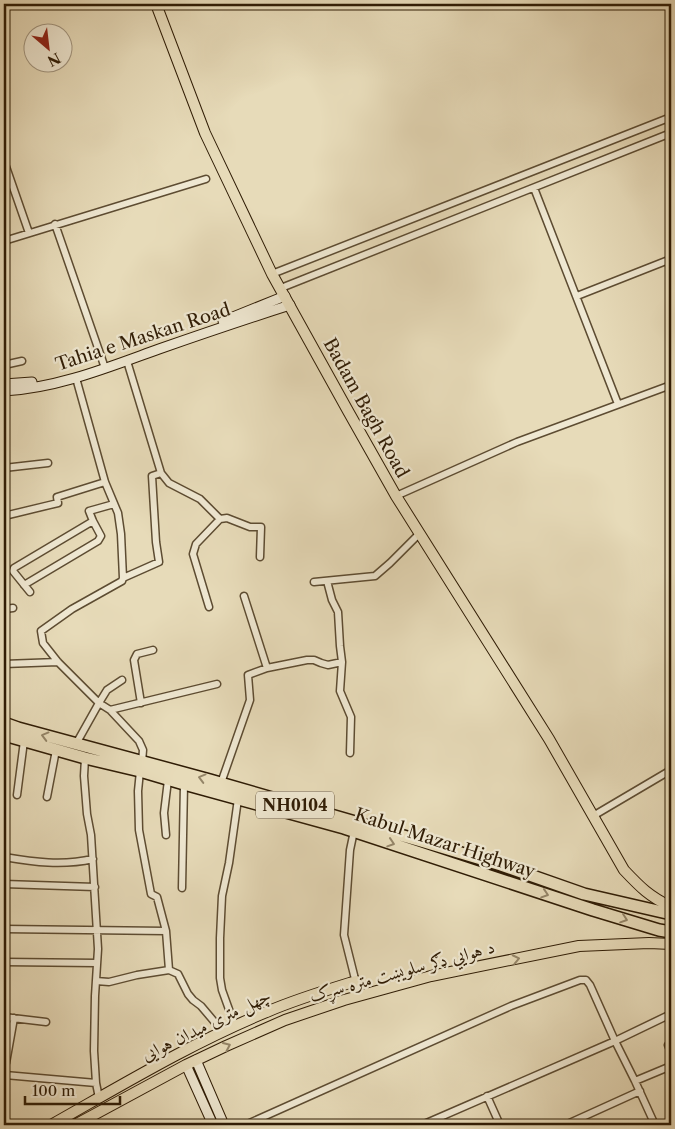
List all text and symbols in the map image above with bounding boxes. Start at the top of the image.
north arrow [22,22,72,72]
text: N [45,49,64,70]
street label: Tahia e Maskan Road [53,298,233,376]
street label: Badam Bagh Road [319,334,414,482]
one-way arrow [41,731,50,742]
one-way arrow [198,773,207,784]
road number: NH0104 [256,792,334,818]
street label: Kabul Mazar Highway [352,803,539,883]
one-way arrow [386,837,394,847]
one-way arrow [540,889,549,899]
one-way arrow [619,913,628,923]
street label: د هوايي ډګر سلویښت متره سړک [307,936,498,1010]
one-way arrow [511,954,520,964]
street label: چهل متری میدان هوایی [138,984,275,1068]
one-way arrow [222,1042,231,1052]
scale bar [25,1074,120,1106]
text: 100 m [32,1081,75,1100]

